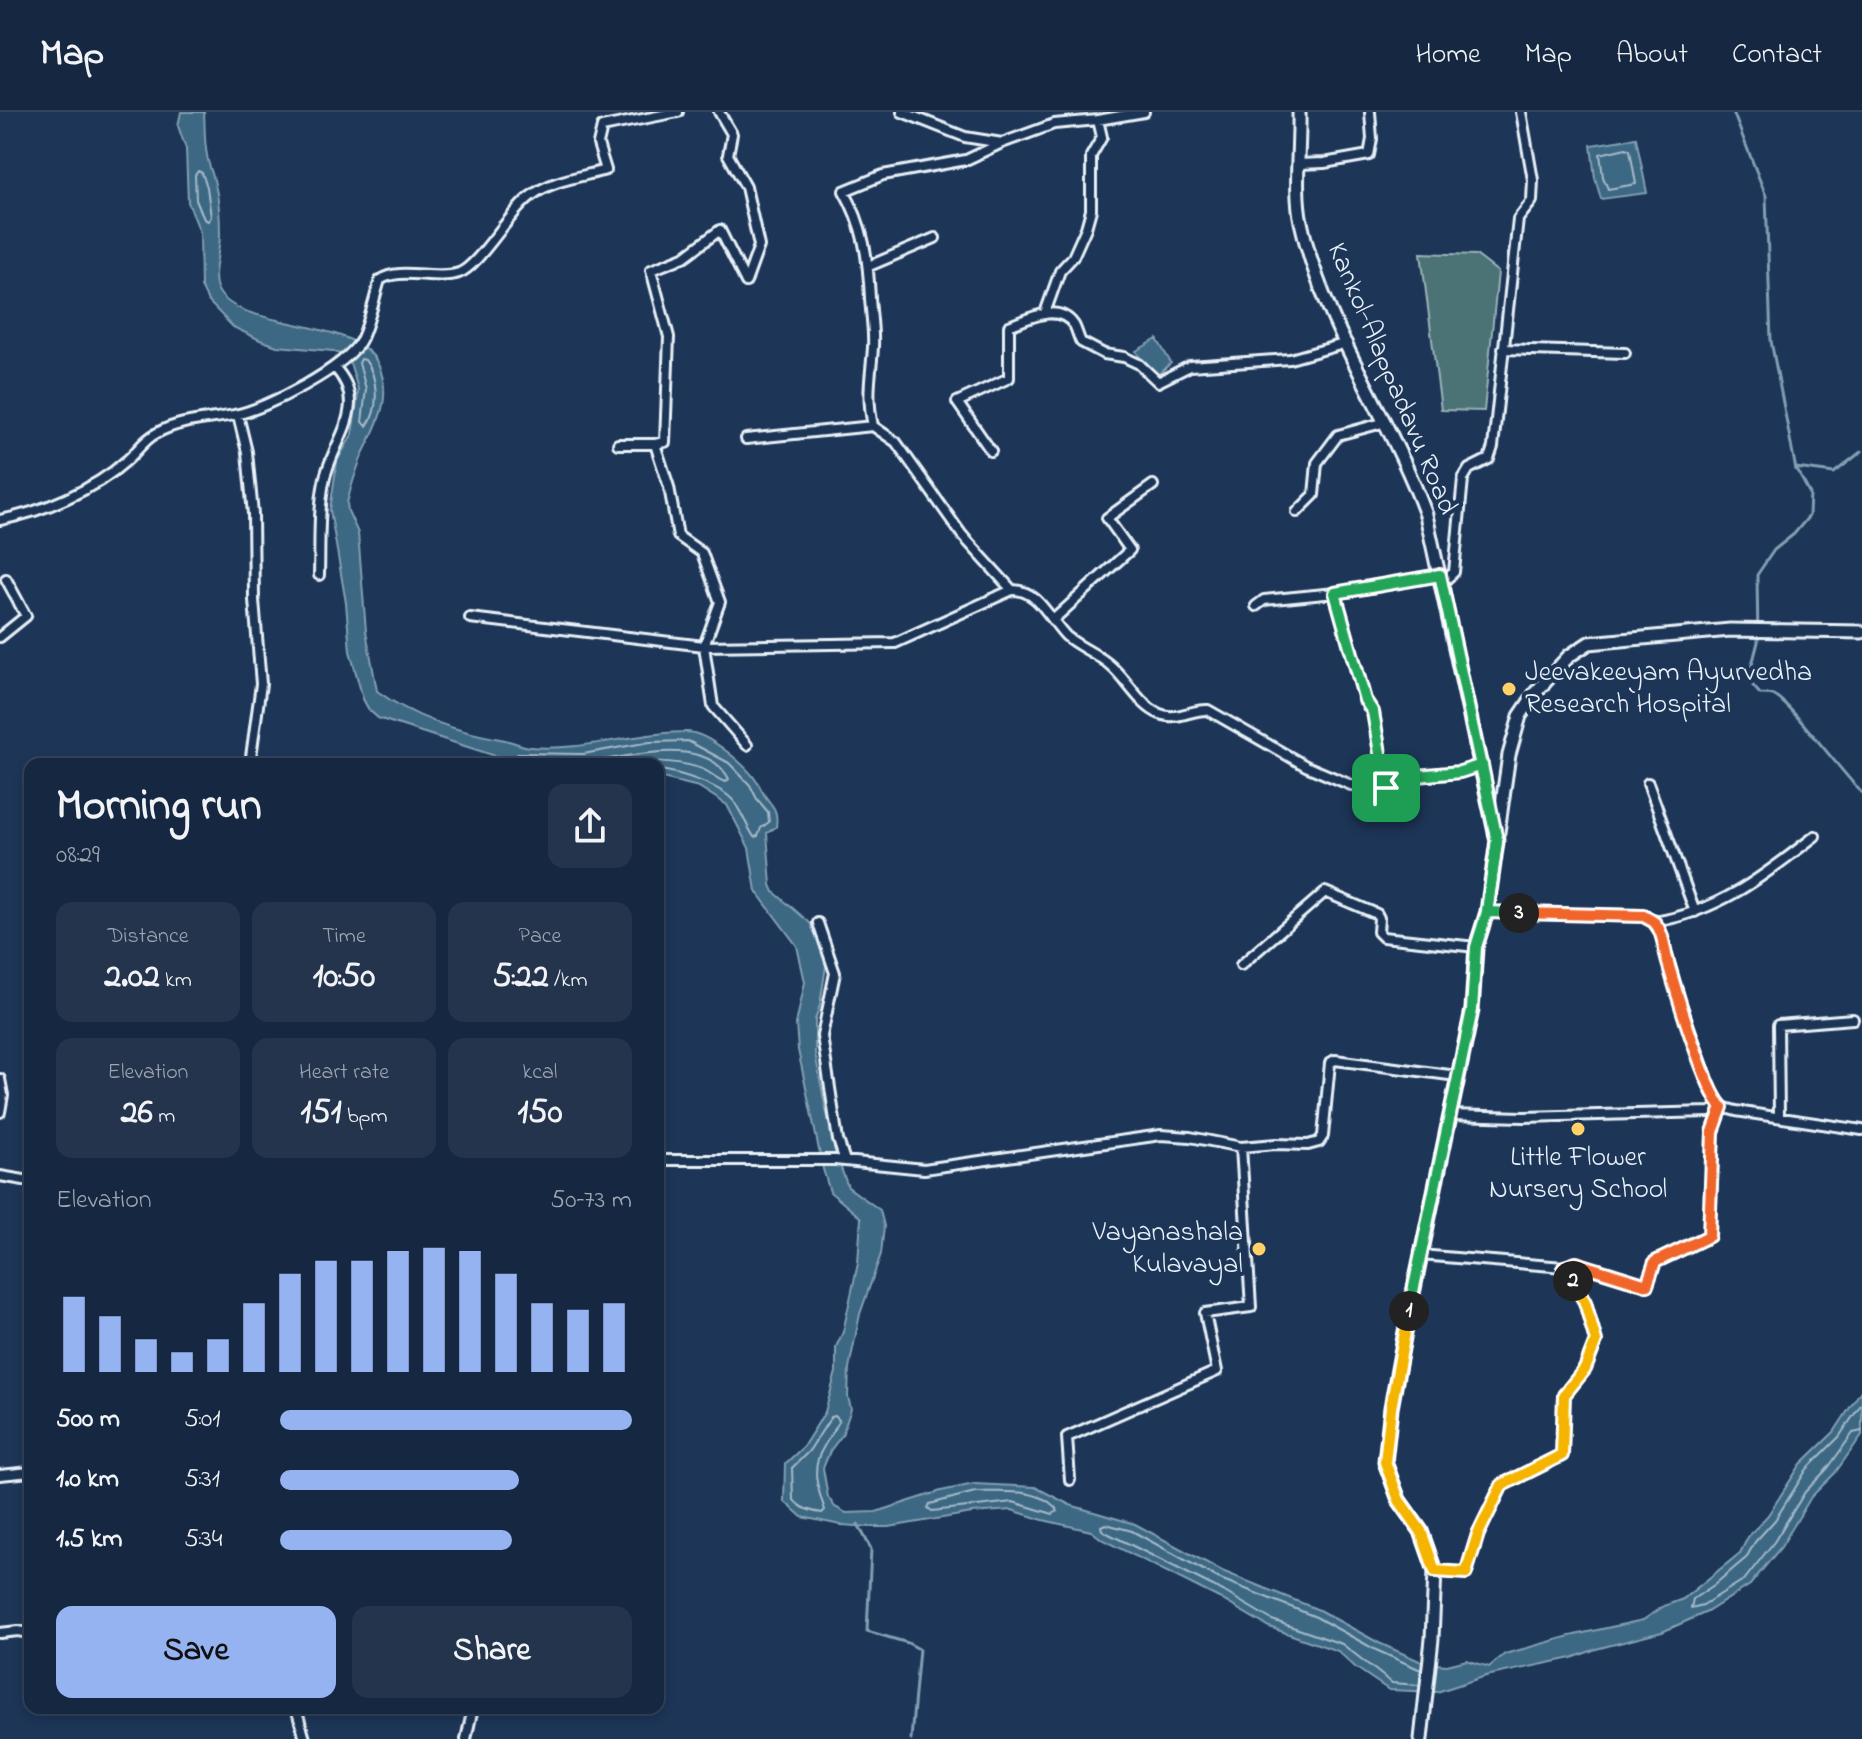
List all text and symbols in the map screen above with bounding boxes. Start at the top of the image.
text: Map [40,27,104,83]
text: Home [1415,35,1481,76]
text: Map [1525,35,1572,76]
text: About [1616,35,1688,76]
text: Contact [1732,35,1822,76]
street label: Kankol-Alappadavu Road [1315,237,1467,522]
place label: Jeevakeeyam Ayurvedha Research Hospital [1525,653,1812,726]
marker: Jeevakeeyam Ayurvedha Research Hospital [1500,680,1518,698]
pin [1352,754,1420,822]
icon: arrive [1364,766,1408,810]
text: Morning run [56,775,262,839]
button: share [548,784,632,868]
text: 08:29 [56,837,100,875]
pin: 3 [1499,893,1539,933]
text: 3 [1514,897,1524,929]
text: Distance [107,921,189,953]
text: Time [322,921,366,953]
text: Pace [519,921,561,953]
text: 2.02 [104,953,160,1003]
text: 10:50 [313,953,375,1003]
text: 5:22 [492,953,549,1003]
text: km [160,965,192,997]
text: /km [549,965,588,997]
text: Elevation [108,1057,188,1089]
text: Heart rate [299,1057,389,1089]
text: kcal [523,1057,557,1089]
text: 26 [121,1089,153,1139]
text: 151 [300,1089,341,1139]
text: 150 [518,1089,562,1139]
text: m [153,1101,175,1133]
text: bpm [341,1101,388,1133]
marker: Little Flower Nursery School [1569,1120,1587,1138]
place label: Little Flower Nursery School [1489,1138,1667,1211]
text: Elevation [56,1182,152,1220]
text: 50–73 m [550,1182,632,1220]
place label: Vayanashala Kulavayal [1092,1213,1243,1286]
marker: Vayanashala Kulavayal [1250,1240,1268,1258]
pin: 2 [1553,1261,1593,1301]
text: 2 [1568,1265,1578,1297]
pin: 1 [1389,1291,1429,1331]
text: 1 [1406,1295,1413,1327]
text: 500 m [56,1401,120,1439]
text: 5:01 [184,1401,221,1439]
text: 1.0 km [56,1461,119,1499]
text: 5:31 [184,1461,220,1499]
text: 1.5 km [56,1521,123,1559]
text: 5:34 [184,1521,223,1559]
button: Save [56,1606,336,1698]
button: Share [352,1606,632,1698]

